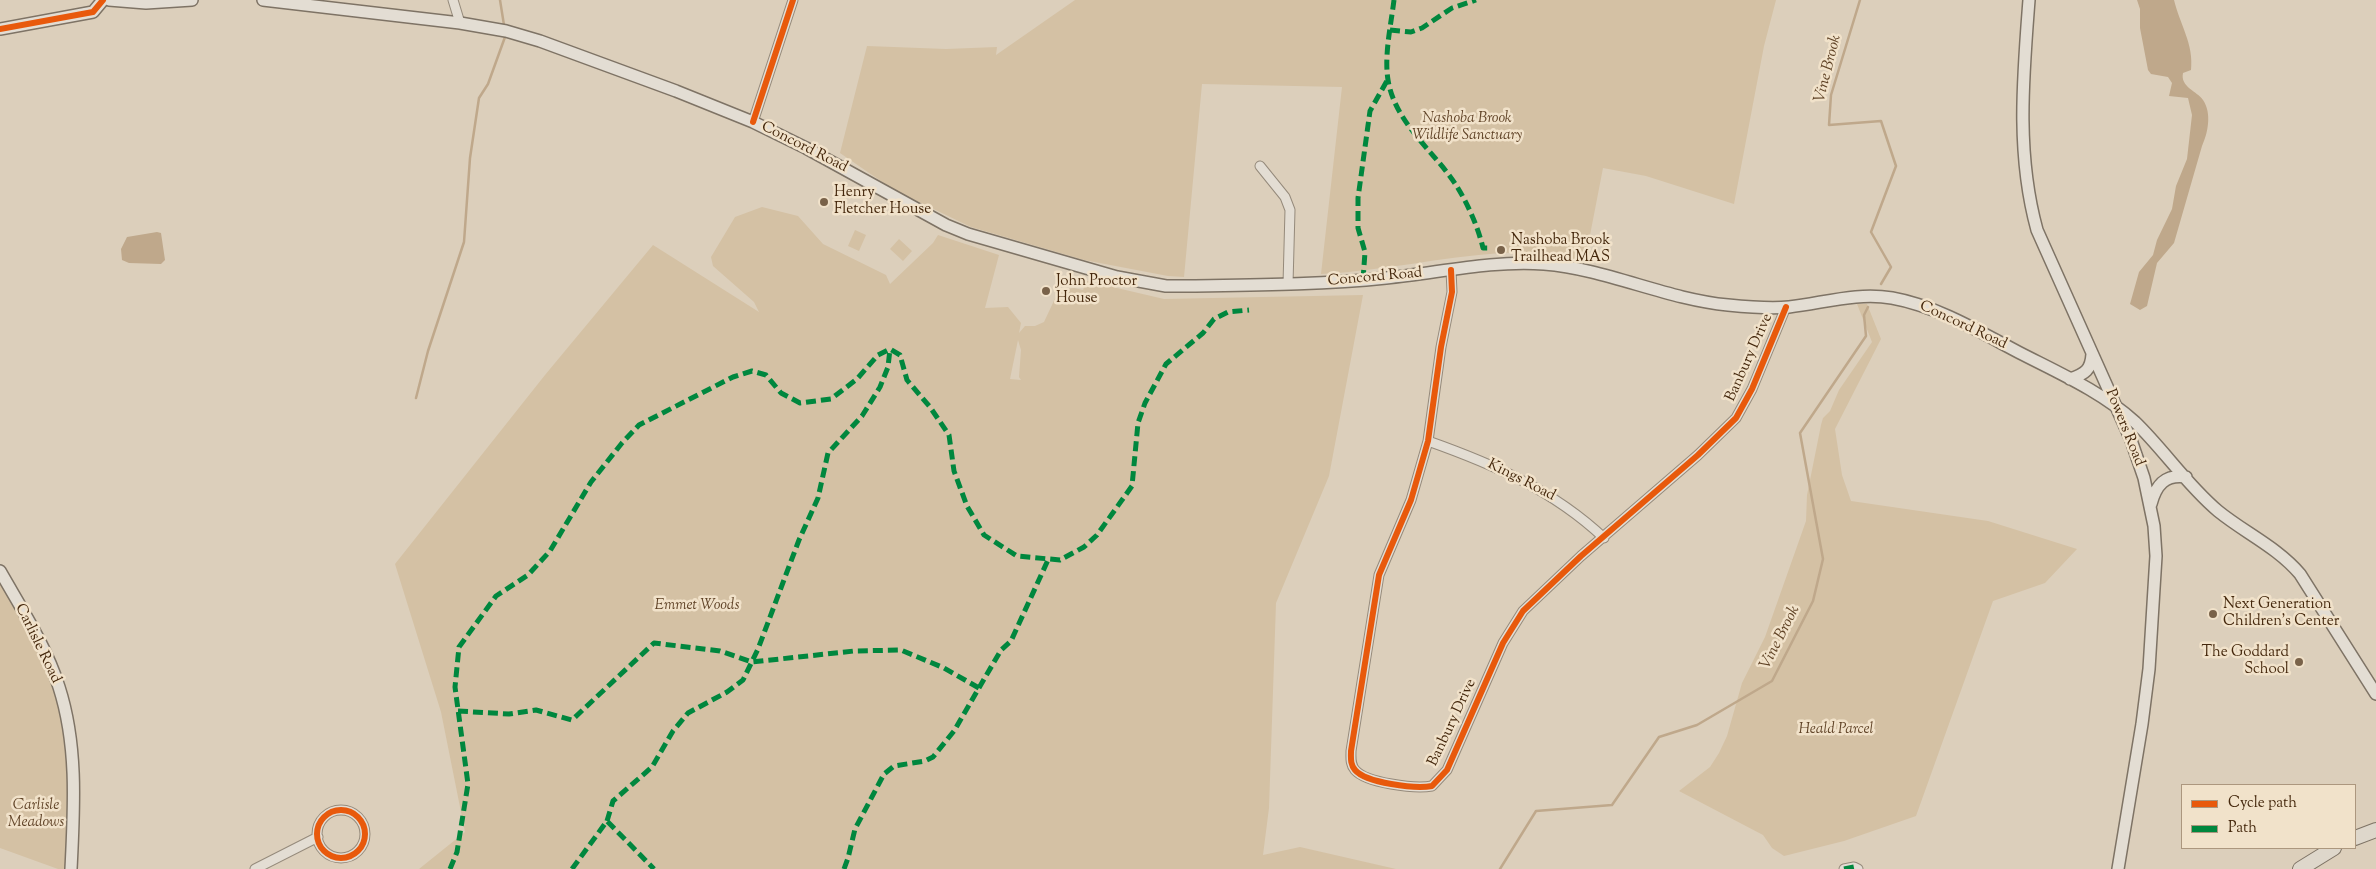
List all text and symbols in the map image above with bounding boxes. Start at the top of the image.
water label: Vine Brook [1811,33,1847,105]
park label: Nashoba Brook Wildlife Sanctuary [1412,110,1522,145]
street label: Concord Road [758,119,850,177]
place label: Henry Fletcher House [834,184,931,219]
marker: Henry Fletcher House [818,196,830,208]
place label: Nashoba Brook Trailhead MAS [1511,232,1610,267]
marker: Nashoba Brook Trailhead MAS [1495,244,1507,256]
street label: Concord Road [1327,265,1423,291]
place label: John Proctor House [1056,273,1137,308]
marker: John Proctor House [1040,285,1052,297]
street label: Concord Road [1916,298,2010,354]
street label: Banbury Drive [1723,311,1777,405]
street label: Powers Road [2100,387,2148,469]
street label: Kings Road [1484,456,1558,506]
place label: Next Generation Children's Center [2223,596,2339,631]
park label: Emmet Woods [655,597,739,615]
street label: Carlisle Road [10,601,64,687]
water label: Vine Brook [1757,603,1805,673]
marker: Next Generation Children's Center [2207,608,2219,620]
place label: The Goddard School [2202,644,2289,679]
marker: The Goddard School [2293,656,2305,668]
street label: Banbury Drive [1425,676,1481,770]
park label: Heald Parcel [1799,721,1873,739]
legend [2181,784,2356,849]
text: Cycle path [2228,793,2297,814]
park label: Carlisle Meadows [8,797,64,832]
text: Path [2228,818,2257,839]

